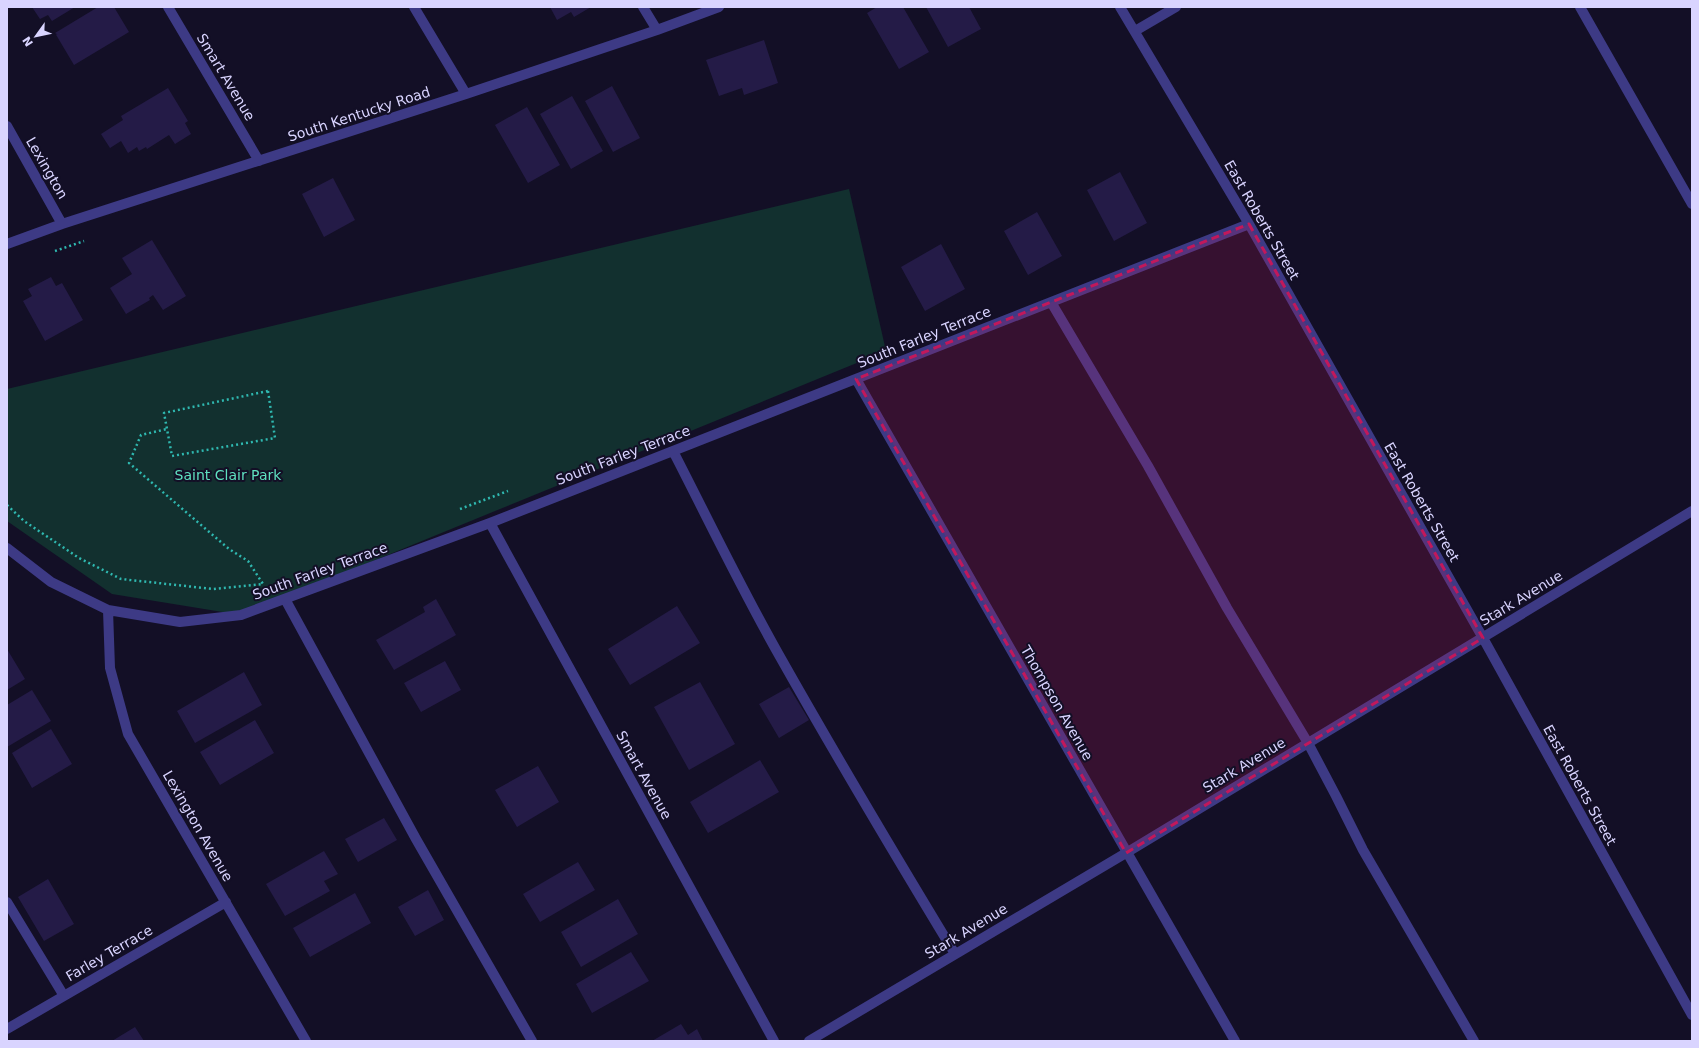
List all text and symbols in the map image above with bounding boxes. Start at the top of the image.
north arrow [16,16,56,56]
street label: Smart Avenue [194,31,258,123]
text: N [20,34,36,49]
street label: South Kentucky Road [286,83,432,145]
street label: Lexington [23,134,71,202]
street label: East Roberts Street [1221,157,1303,283]
street label: South Farley Terrace [855,303,993,371]
street label: South Farley Terrace [554,422,692,488]
street label: East Roberts Street [1381,439,1463,565]
park label: Saint Clair Park [175,467,282,483]
street label: South Farley Terrace [250,539,390,603]
street label: Stark Avenue [1477,567,1565,629]
street label: Thompson Avenue [1017,642,1096,763]
street label: East Roberts Street [1540,722,1620,849]
street label: Smart Avenue [613,728,675,822]
street label: Stark Avenue [1200,734,1288,796]
street label: Lexington Avenue [160,768,236,884]
street label: Stark Avenue [922,900,1010,962]
street label: Farley Terrace [63,922,155,984]

